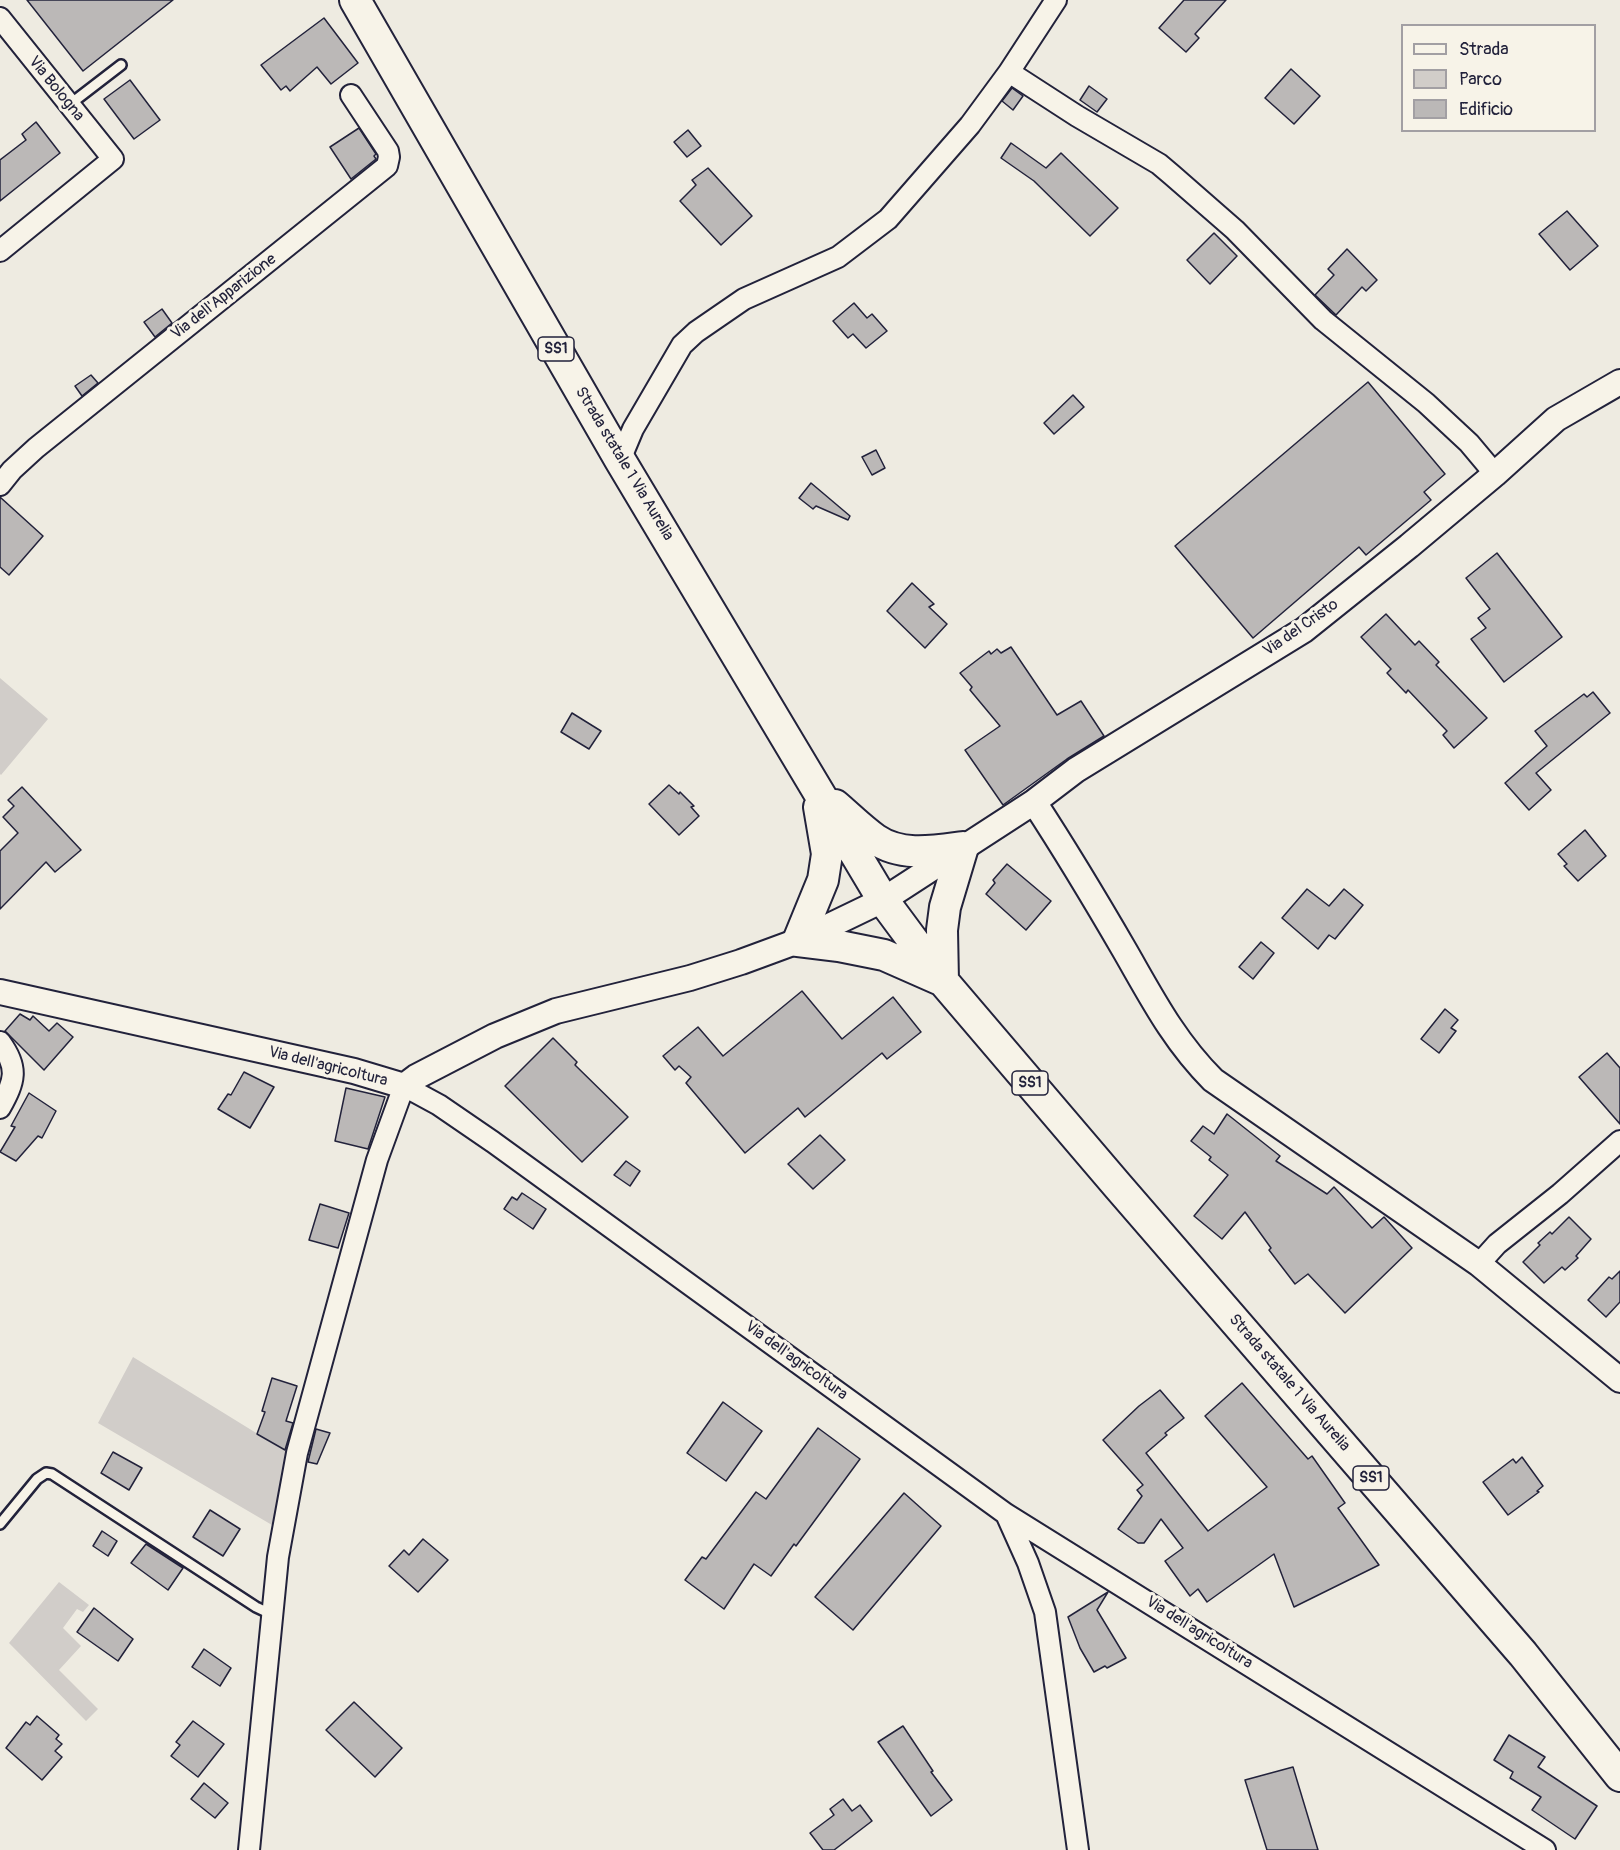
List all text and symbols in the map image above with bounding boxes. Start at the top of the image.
legend [1401,24,1596,132]
text: Strada [1459,38,1509,61]
street label: Via Bologna [24,53,88,125]
text: Parco [1459,68,1502,91]
text: Edificio [1459,98,1513,121]
street label: Via dell'Apparizione [168,250,280,344]
road number: SS1 [538,337,574,361]
street label: Strada statale 1 Via Aurelia [571,384,677,544]
street label: Via del Cristo [1260,595,1342,661]
street label: Via dell'agricoltura [266,1043,390,1091]
road number: SS1 [1012,1071,1048,1095]
street label: Strada statale 1 Via Aurelia [1224,1310,1354,1456]
street label: Via dell'agricoltura [741,1317,851,1405]
road number: SS1 [1353,1466,1389,1490]
street label: Via dell'agricoltura [1142,1592,1256,1674]

